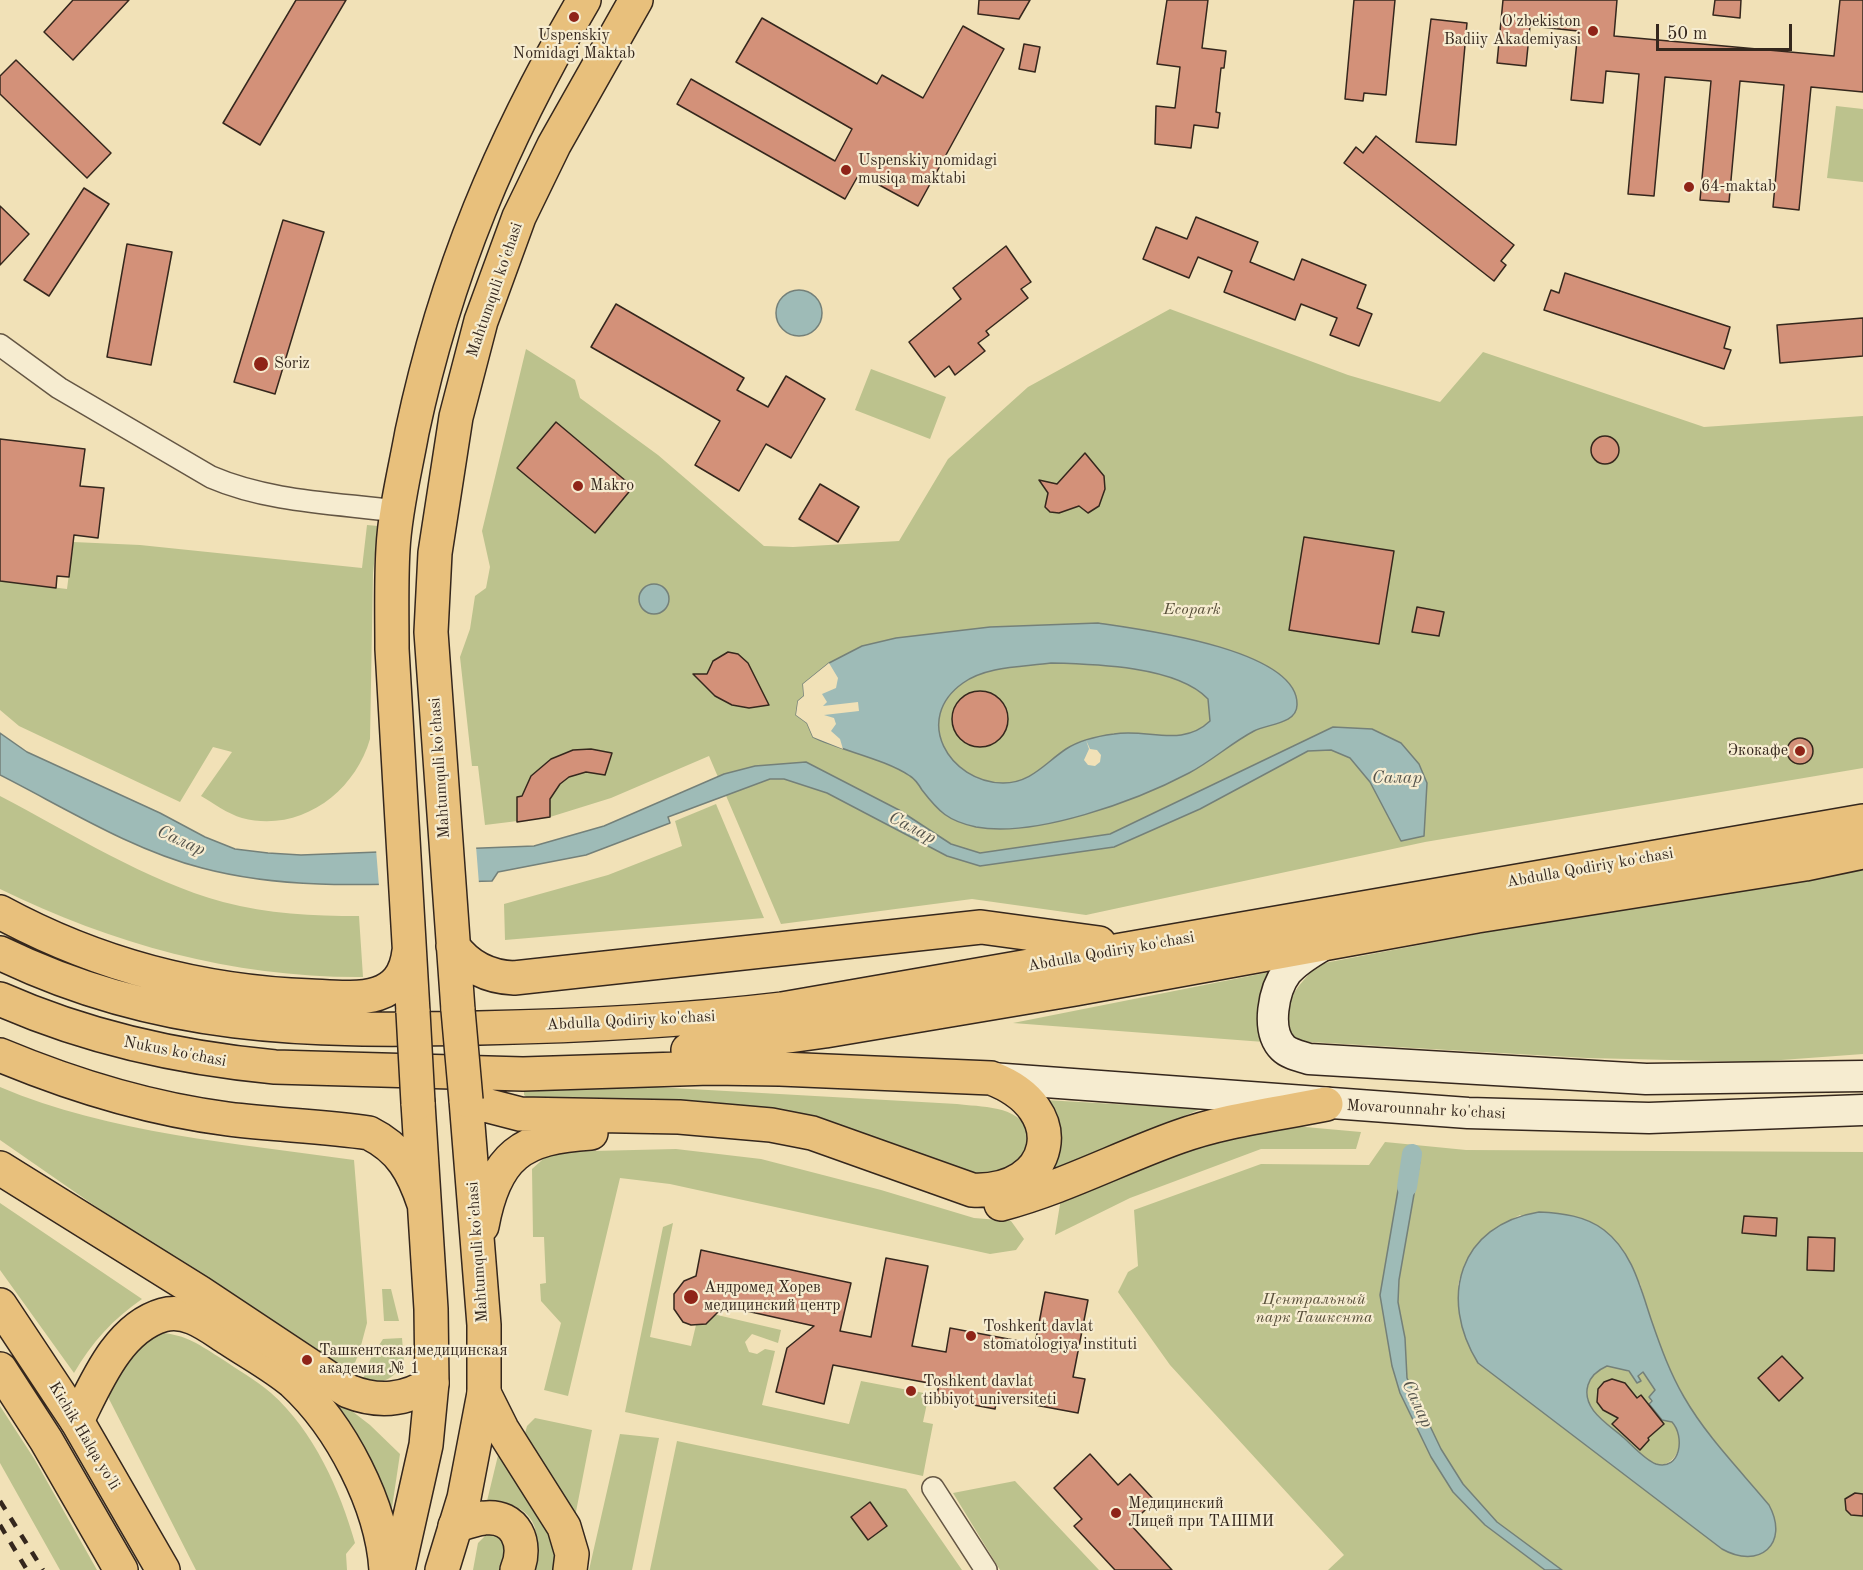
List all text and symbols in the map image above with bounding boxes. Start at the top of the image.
marker: Uspenskiy Nomidagi Maktab [567,10,581,24]
place label: O'zbekiston Badiiy Akademiyasi [1444,12,1581,50]
scale bar [1659,12,1796,50]
marker: O'zbekiston Badiiy Akademiyasi [1586,24,1600,38]
text: 50 m [1667,25,1707,43]
place label: Uspenskiy Nomidagi Maktab [513,26,635,64]
place label: Uspenskiy nomidagi musiqa maktabi [858,151,997,189]
marker: Uspenskiy nomidagi musiqa maktabi [839,163,853,177]
place label: 64-maktab [1701,177,1776,197]
marker: 64-maktab [1682,180,1696,194]
street label: Mahtumquli ko'chasi [463,220,527,360]
place label: Soriz [274,354,310,374]
marker: Soriz [252,355,270,373]
place label: Makro [590,476,634,496]
marker: Makro [571,479,585,493]
park label: Ecopark [1163,600,1221,620]
street label: Mahtumquli ko'chasi [425,697,455,839]
place label: Экокафе [1728,741,1788,761]
marker: Экокафе [1793,744,1807,758]
water label: Салар [1372,767,1422,789]
water label: Салар [885,807,939,849]
water label: Салар [154,821,208,861]
street label: Abdulla Qodiriy ko'chasi [1505,844,1675,892]
street label: Abdulla Qodiriy ko'chasi [1026,928,1196,976]
street label: Abdulla Qodiriy ko'chasi [546,1007,716,1035]
street label: Nukus ko'chasi [122,1033,228,1071]
street label: Movarounnahr ko'chasi [1346,1096,1506,1124]
street label: Mahtumquli ko'chasi [463,1181,493,1323]
place label: Андромед Хорев медицинский центр [704,1278,841,1316]
marker: Андромед Хорев медицинский центр [682,1288,700,1306]
park label: Центральный парк Ташкента [1256,1290,1372,1328]
place label: Toshkent davlat stomatologiya instituti [983,1317,1137,1355]
marker: Toshkent davlat stomatologiya instituti [964,1329,978,1343]
place label: Ташкентская медицинская академия № 1 [319,1341,508,1379]
marker: Ташкентская медицинская академия № 1 [300,1353,314,1367]
place label: Toshkent davlat tibbiyot universiteti [923,1372,1057,1410]
water label: Салар [1397,1377,1437,1431]
street label: Kichik Halqa yo'li [44,1379,124,1493]
marker: Toshkent davlat tibbiyot universiteti [904,1384,918,1398]
place label: Медицинский Лицей при ТАШМИ [1128,1494,1274,1532]
marker: Медицинский Лицей при ТАШМИ [1109,1506,1123,1520]

